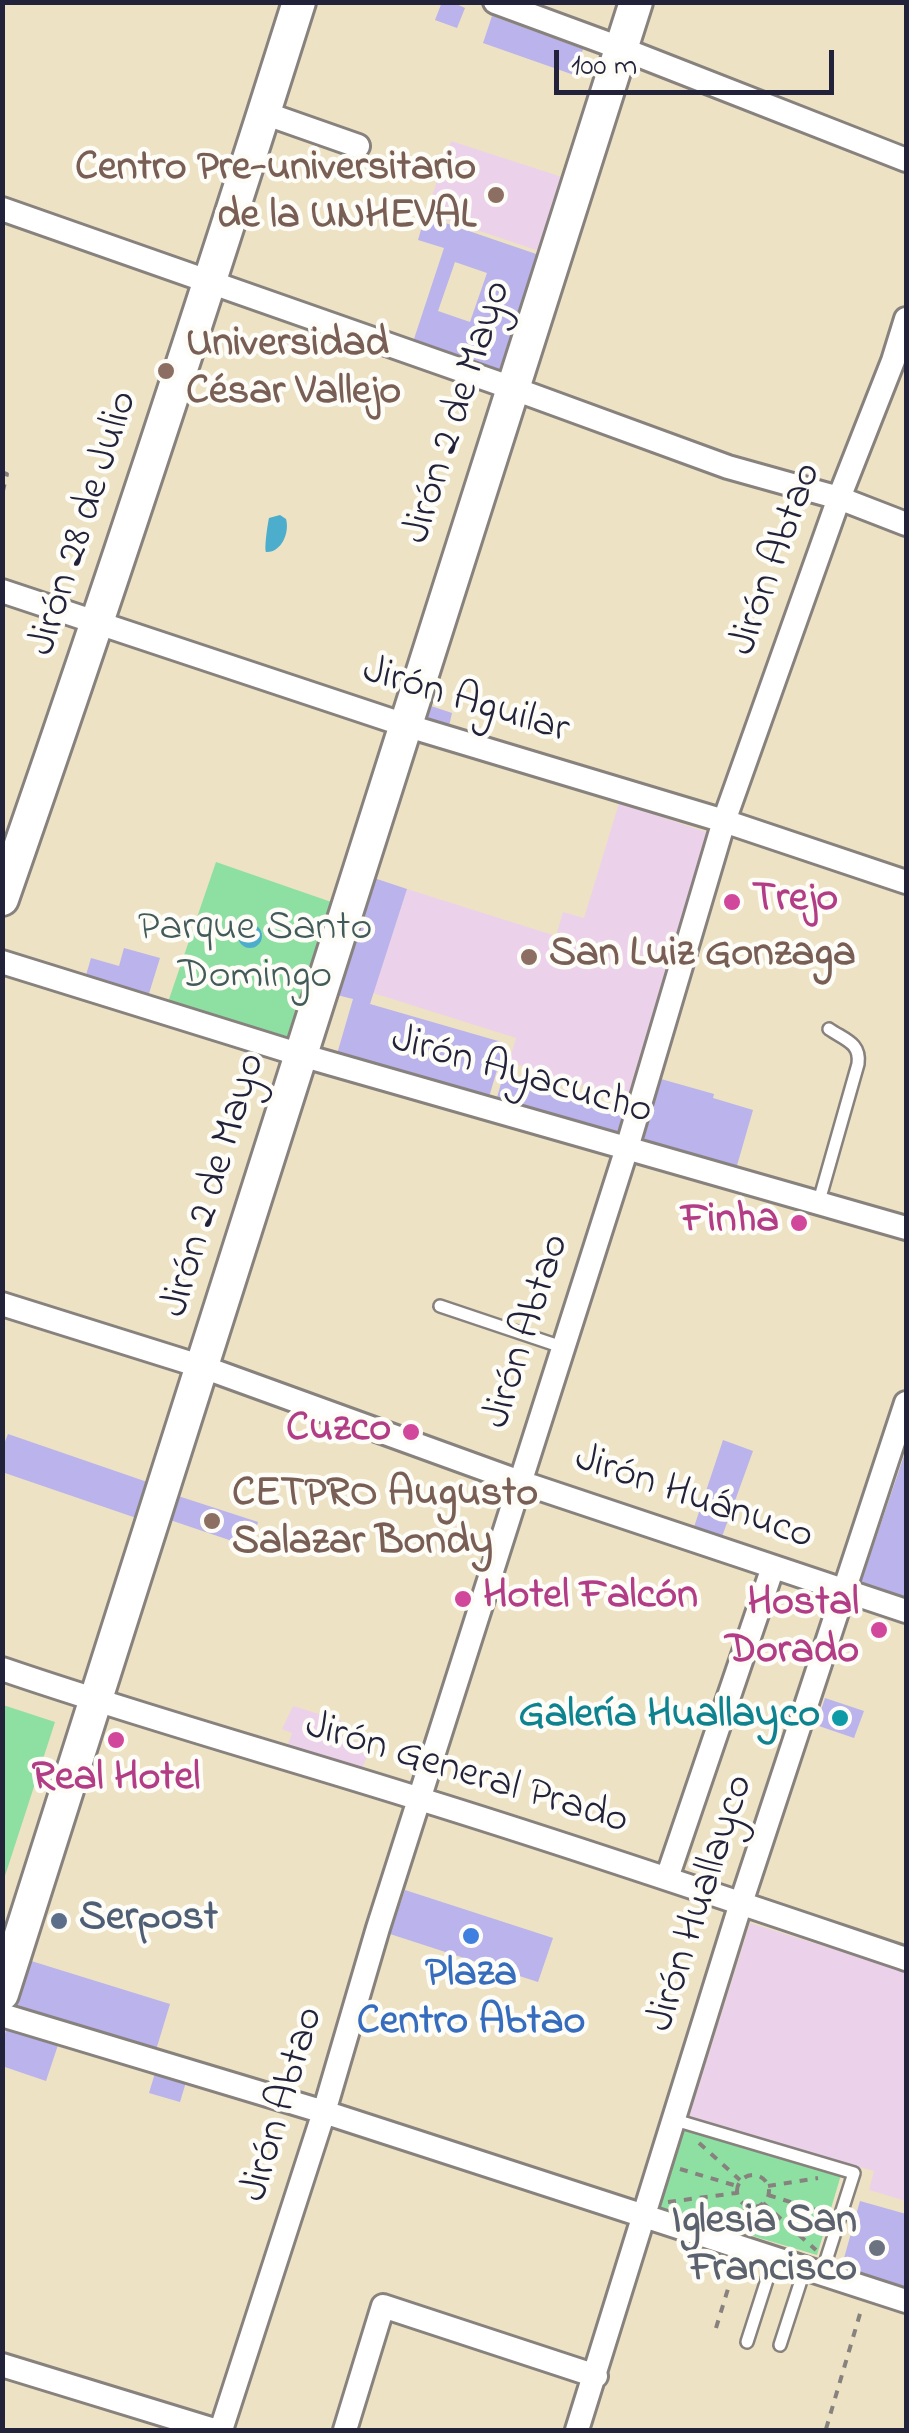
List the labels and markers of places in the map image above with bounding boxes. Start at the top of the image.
place label: Centro Pre-universitario de la UNHEVAL [75,146,476,245]
marker: Centro Pre-universitario de la UNHEVAL [485,184,507,206]
place label: Universidad César Vallejo [186,322,401,421]
marker: Universidad César Vallejo [155,360,177,382]
place label: Trejo [752,877,838,927]
marker: Trejo [721,891,743,913]
place label: San Luiz Gonzaga [549,932,856,982]
marker: San Luiz Gonzaga [518,946,540,968]
place label: Finha [681,1198,779,1248]
marker: Finha [788,1212,810,1234]
place label: Cuzco [286,1407,391,1457]
marker: Cuzco [400,1421,422,1443]
place label: CETPRO Augusto Salazar Bondy [232,1472,538,1570]
marker: CETPRO Augusto Salazar Bondy [201,1510,223,1532]
place label: Hotel Falcón [483,1574,698,1624]
place label: Hostal Dorado [725,1581,859,1680]
marker: Hotel Falcón [452,1588,474,1610]
marker: Hostal Dorado [868,1619,890,1641]
place label: Galería Huallayco [518,1693,820,1743]
marker: Galería Huallayco [829,1707,851,1729]
marker: Real Hotel [105,1729,127,1751]
place label: Real Hotel [32,1756,200,1806]
place label: Serpost [79,1896,218,1946]
marker: Serpost [48,1910,70,1932]
marker: Plaza Centro Abtao [460,1925,482,1947]
place label: Plaza Centro Abtao [357,1952,585,2050]
place label: Iglesia San Francisco [672,2199,857,2298]
marker: Iglesia San Francisco [866,2237,888,2259]

